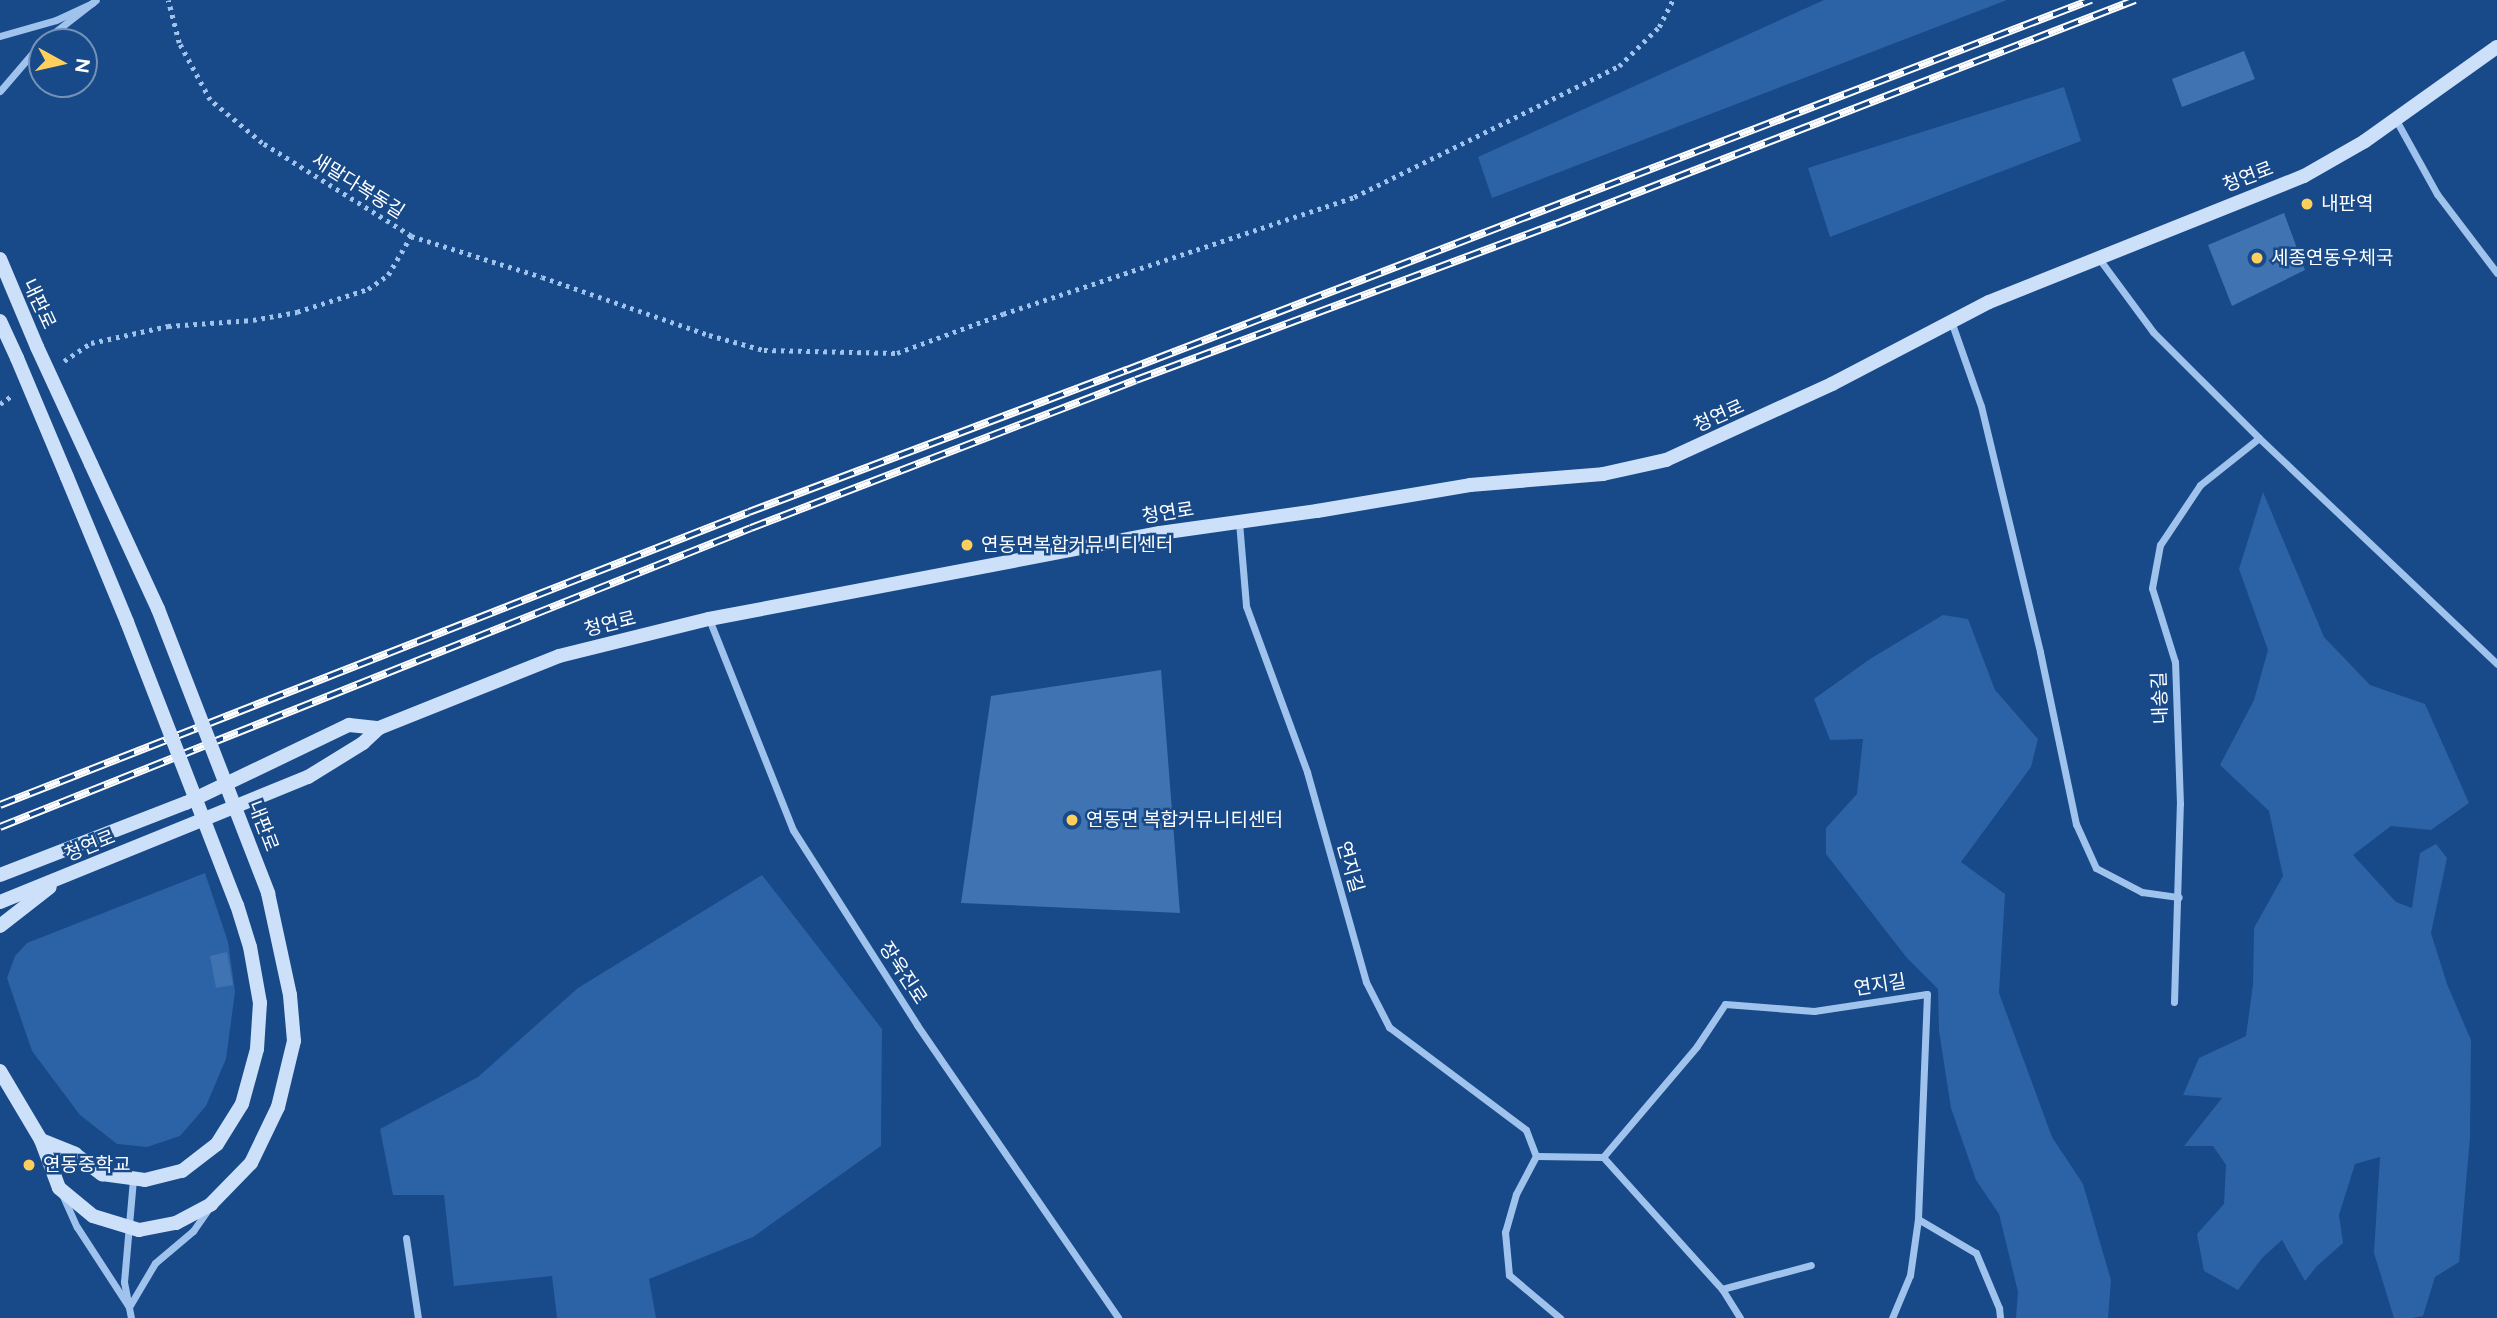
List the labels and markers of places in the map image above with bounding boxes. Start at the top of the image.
place label: 내판역 [2321,193,2373,215]
marker: 내판역 [2299,196,2315,212]
place label: 세종연동우체국 [2271,247,2393,269]
marker: 세종연동우체국 [2249,250,2265,266]
place label: 연동면복합커뮤니티센터 [981,534,1173,556]
marker: 연동면복합커뮤니티센터 [959,537,975,553]
place label: 연동면 복합커뮤니티센터 [1086,809,1283,831]
marker: 연동면 복합커뮤니티센터 [1064,812,1080,828]
place label: 연동중학교 [43,1154,130,1176]
marker: 연동중학교 [21,1157,37,1173]

